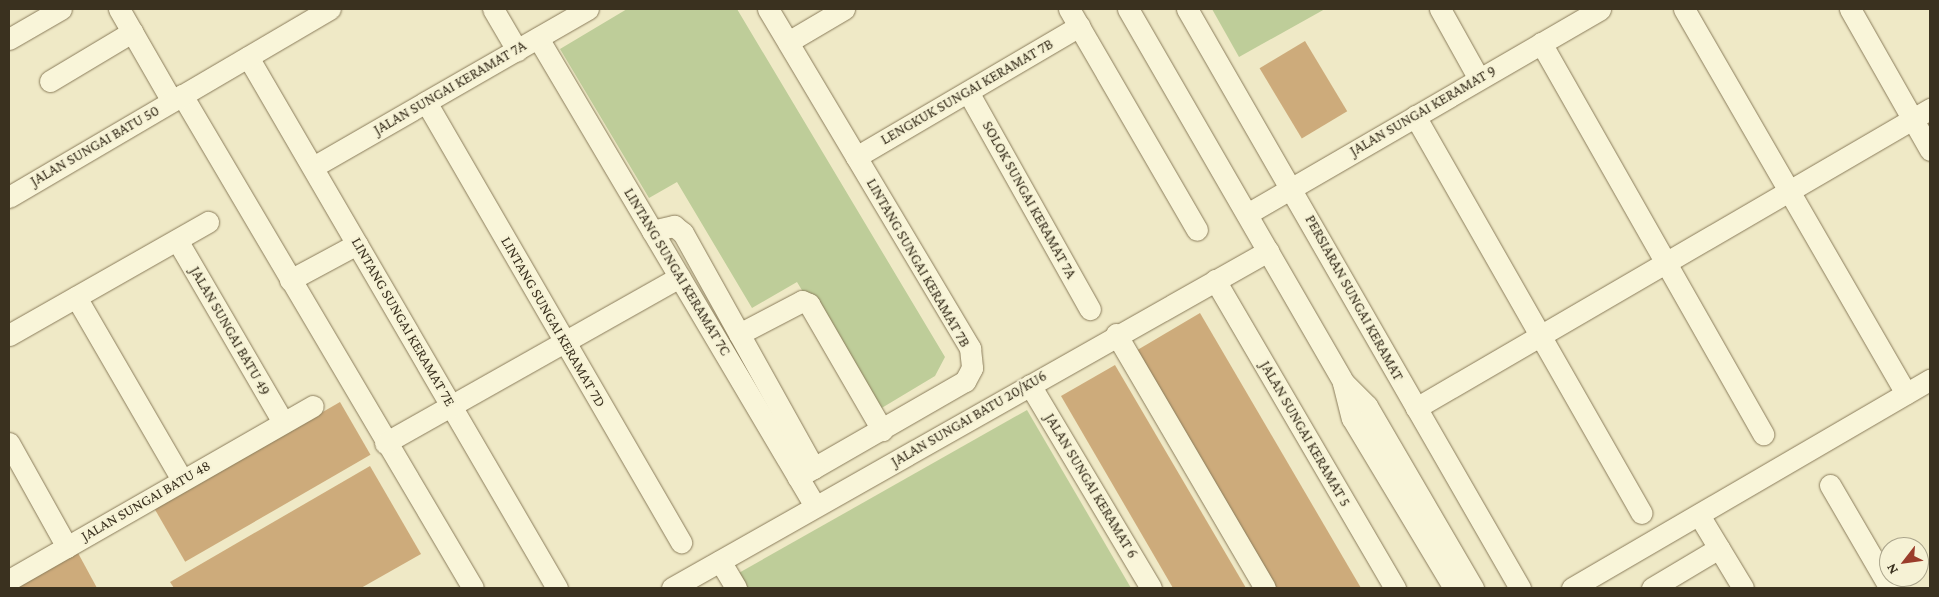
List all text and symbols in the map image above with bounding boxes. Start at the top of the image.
street label: LENGKUK SUNGAI KERAMAT 7B [878,35,1056,149]
street label: JALAN SUNGAI KERAMAT 7A [370,37,530,139]
street label: JALAN SUNGAI KERAMAT 9 [1347,62,1499,160]
street label: JALAN SUNGAI BATU 50 [27,102,163,190]
street label: SOLOK SUNGAI KERAMAT 7A [978,118,1080,282]
street label: LINTANG SUNGAI KERAMAT 7B [862,175,974,351]
street label: LINTANG SUNGAI KERAMAT 7C [620,185,734,359]
street label: PERSIARAN SUNGAI KERAMAT [1301,212,1407,384]
street label: LINTANG SUNGAI KERAMAT 7E [347,234,459,410]
street label: LINTANG SUNGAI KERAMAT 7D [497,234,609,410]
street label: JALAN SUNGAI BATU 49 [186,263,274,399]
street label: JALAN SUNGAI KERAMAT 5 [1256,358,1354,510]
street label: JALAN SUNGAI BATU 20/KU6 [888,367,1050,471]
street label: JALAN SUNGAI KERAMAT 6 [1041,410,1141,562]
street label: JALAN SUNGAI BATU 48 [78,457,214,545]
north arrow [1879,537,1929,587]
text: N [1883,561,1901,577]

